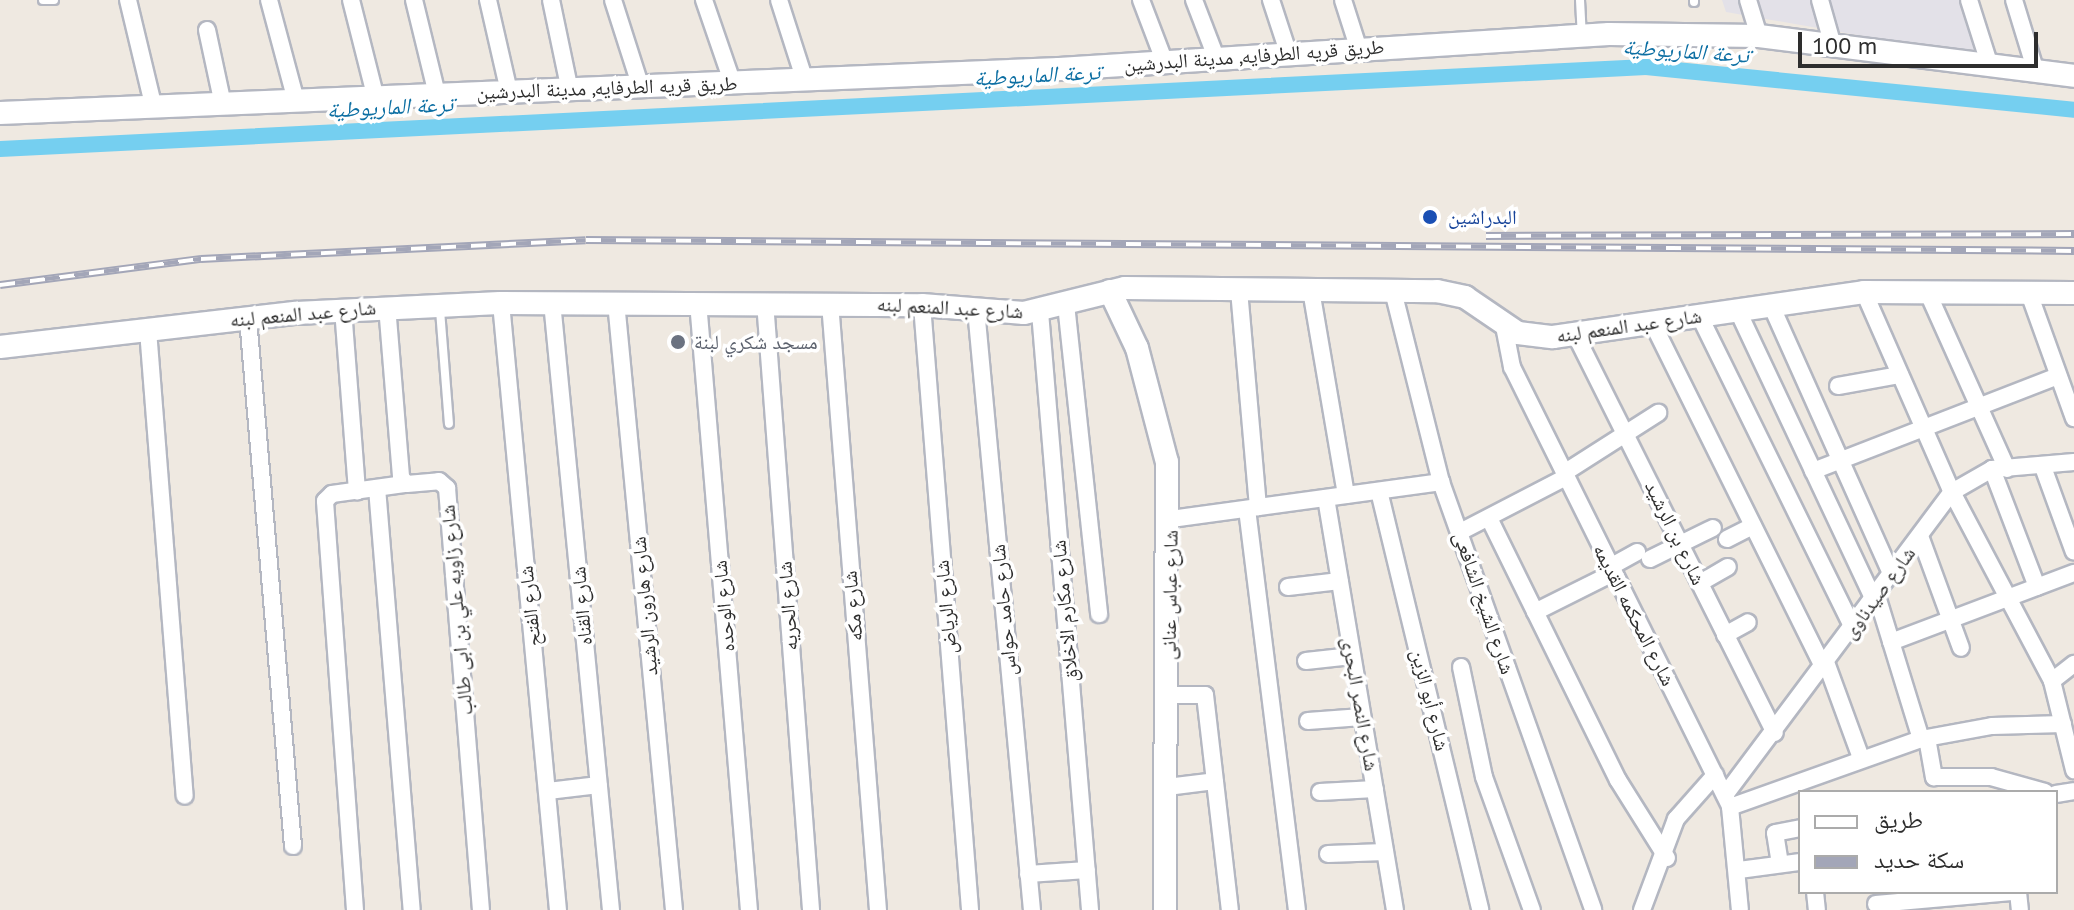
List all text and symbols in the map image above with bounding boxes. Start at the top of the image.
scale bar [1802,16,2042,66]
text: 100 m [1812,30,1877,61]
water label: ترعة الماريوطية [1622,33,1750,69]
street label: طريق قريه الطرفايه, مدينة البدرشين [1122,35,1386,77]
water label: ترعة الماريوطية [973,59,1101,91]
street label: طريق قريه الطرفايه, مدينة البدرشين [475,71,739,105]
water label: ترعة الماريوطية [326,91,454,123]
place label: البدراشين [1448,205,1517,229]
marker: البدراشين [1419,206,1441,228]
street label: شارع عبد المنعم لبنه [876,292,1024,324]
street label: شارع عبد المنعم لبنه [229,296,377,332]
street label: شارع عبد المنعم لبنه [1555,304,1703,348]
place label: مسجد شكري لبنة [694,330,818,354]
marker: مسجد شكري لبنة [669,333,687,351]
street label: شارع بن الرشيد [1639,477,1711,589]
street label: شارع زاويه علي بن ابى طالب [436,504,478,716]
street label: شارع الشيخ الشافعى [1448,529,1520,677]
street label: شارع عباس عنانى [1157,530,1183,660]
street label: شارع هارون الرشيد [627,535,663,677]
street label: شارع مكارم الاخلاق [1047,539,1083,683]
street label: شارع المحكمه القديمه [1588,540,1680,690]
street label: شارع صيدناوى [1838,542,1920,644]
street label: شارع حامد حواس [986,543,1022,677]
street label: شارع الوحده [708,559,740,653]
street label: شارع الرياض [930,559,962,655]
street label: شارع الحريه [773,560,803,652]
street label: شارع الفتح [514,565,546,647]
street label: شارع القناه [567,566,597,646]
street label: شارع مكه [838,570,868,642]
street label: شارع النصر البحرى [1336,635,1384,773]
street label: شارع أبو الزين [1406,647,1454,753]
legend [1798,790,2058,894]
text: طريق [1874,804,1923,835]
text: سكة حديد [1874,844,1964,875]

